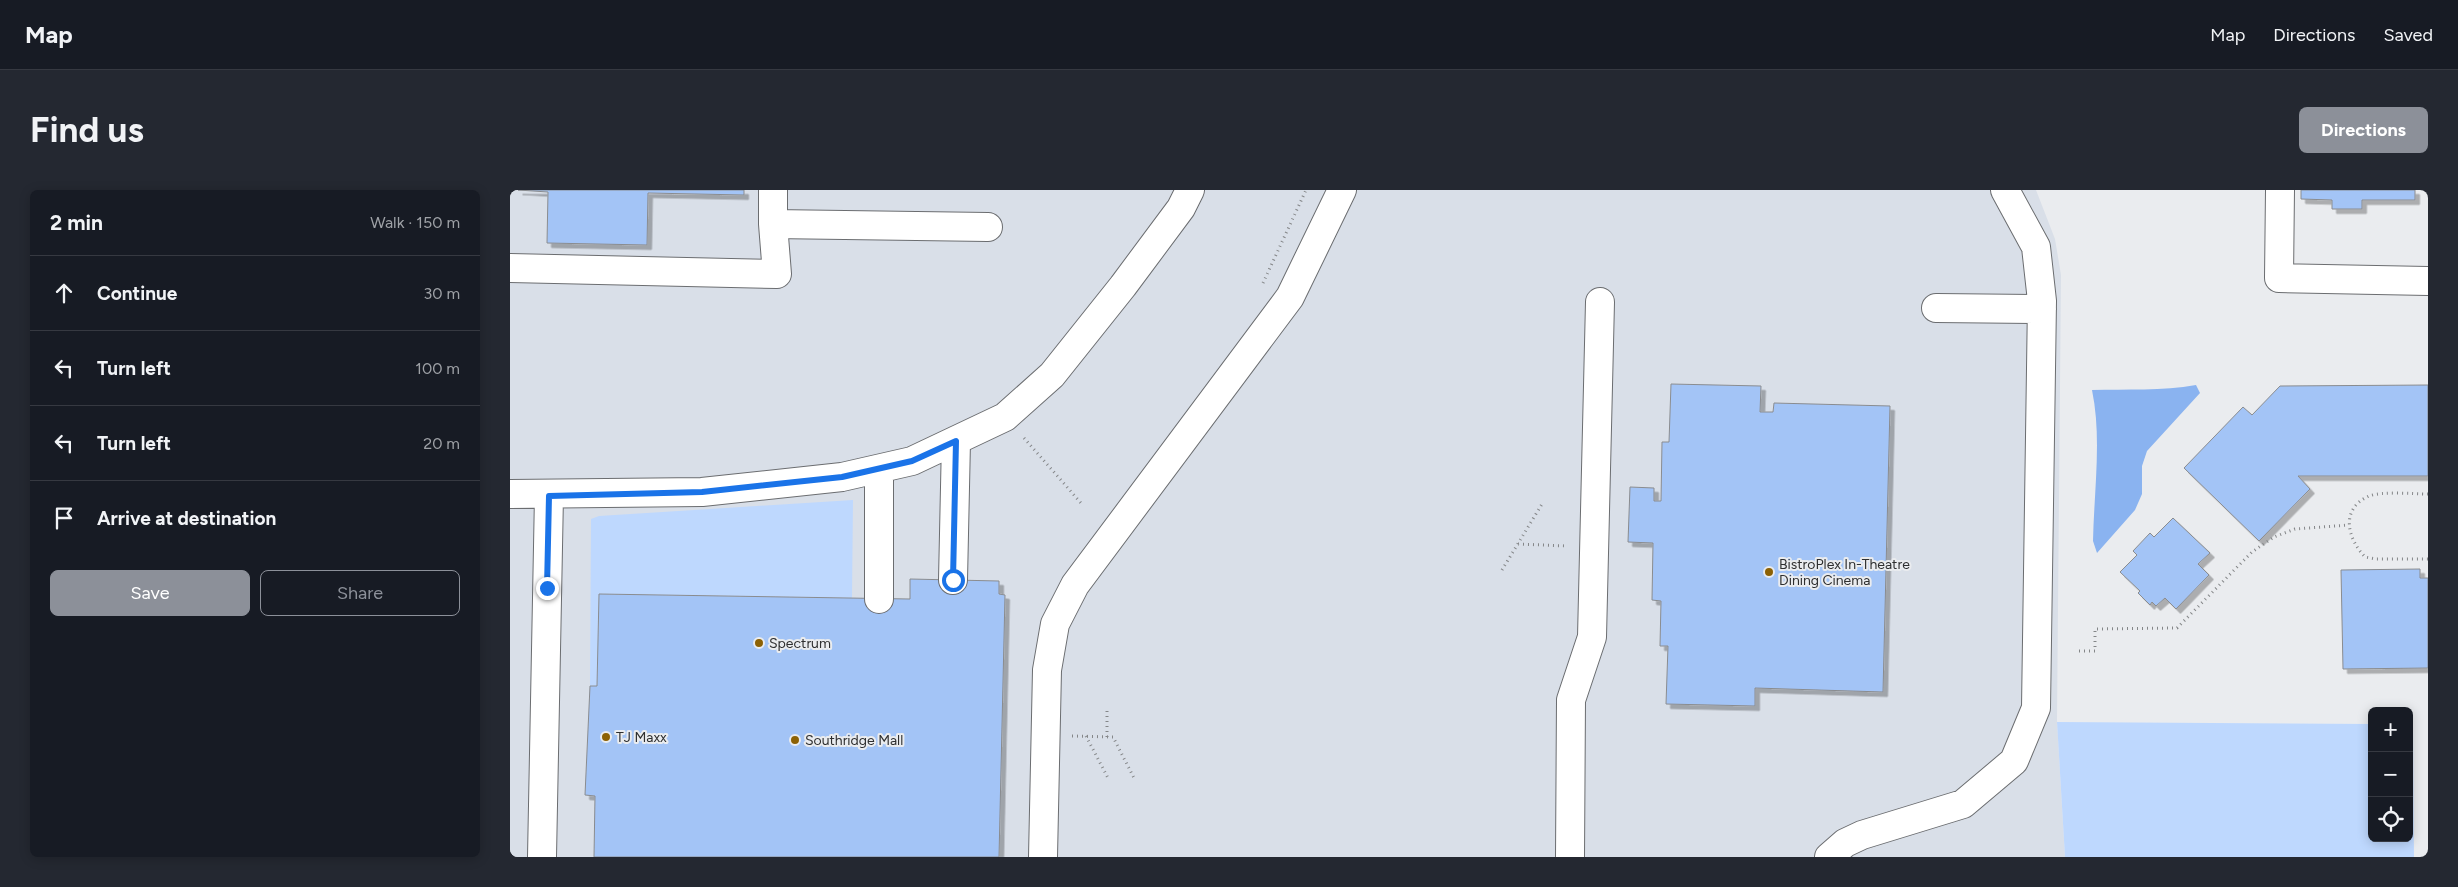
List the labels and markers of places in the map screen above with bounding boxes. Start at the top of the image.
place label: BistroPlex In-Theatre Dining Cinema [1779,556,1910,589]
marker: BistroPlex In-Theatre Dining Cinema [1763,566,1775,578]
place label: Spectrum [769,635,831,652]
marker: Spectrum [753,637,765,649]
place label: TJ Maxx [616,729,667,746]
marker: TJ Maxx [600,731,612,743]
place label: Southridge Mall [805,732,903,749]
marker: Southridge Mall [789,734,801,746]

